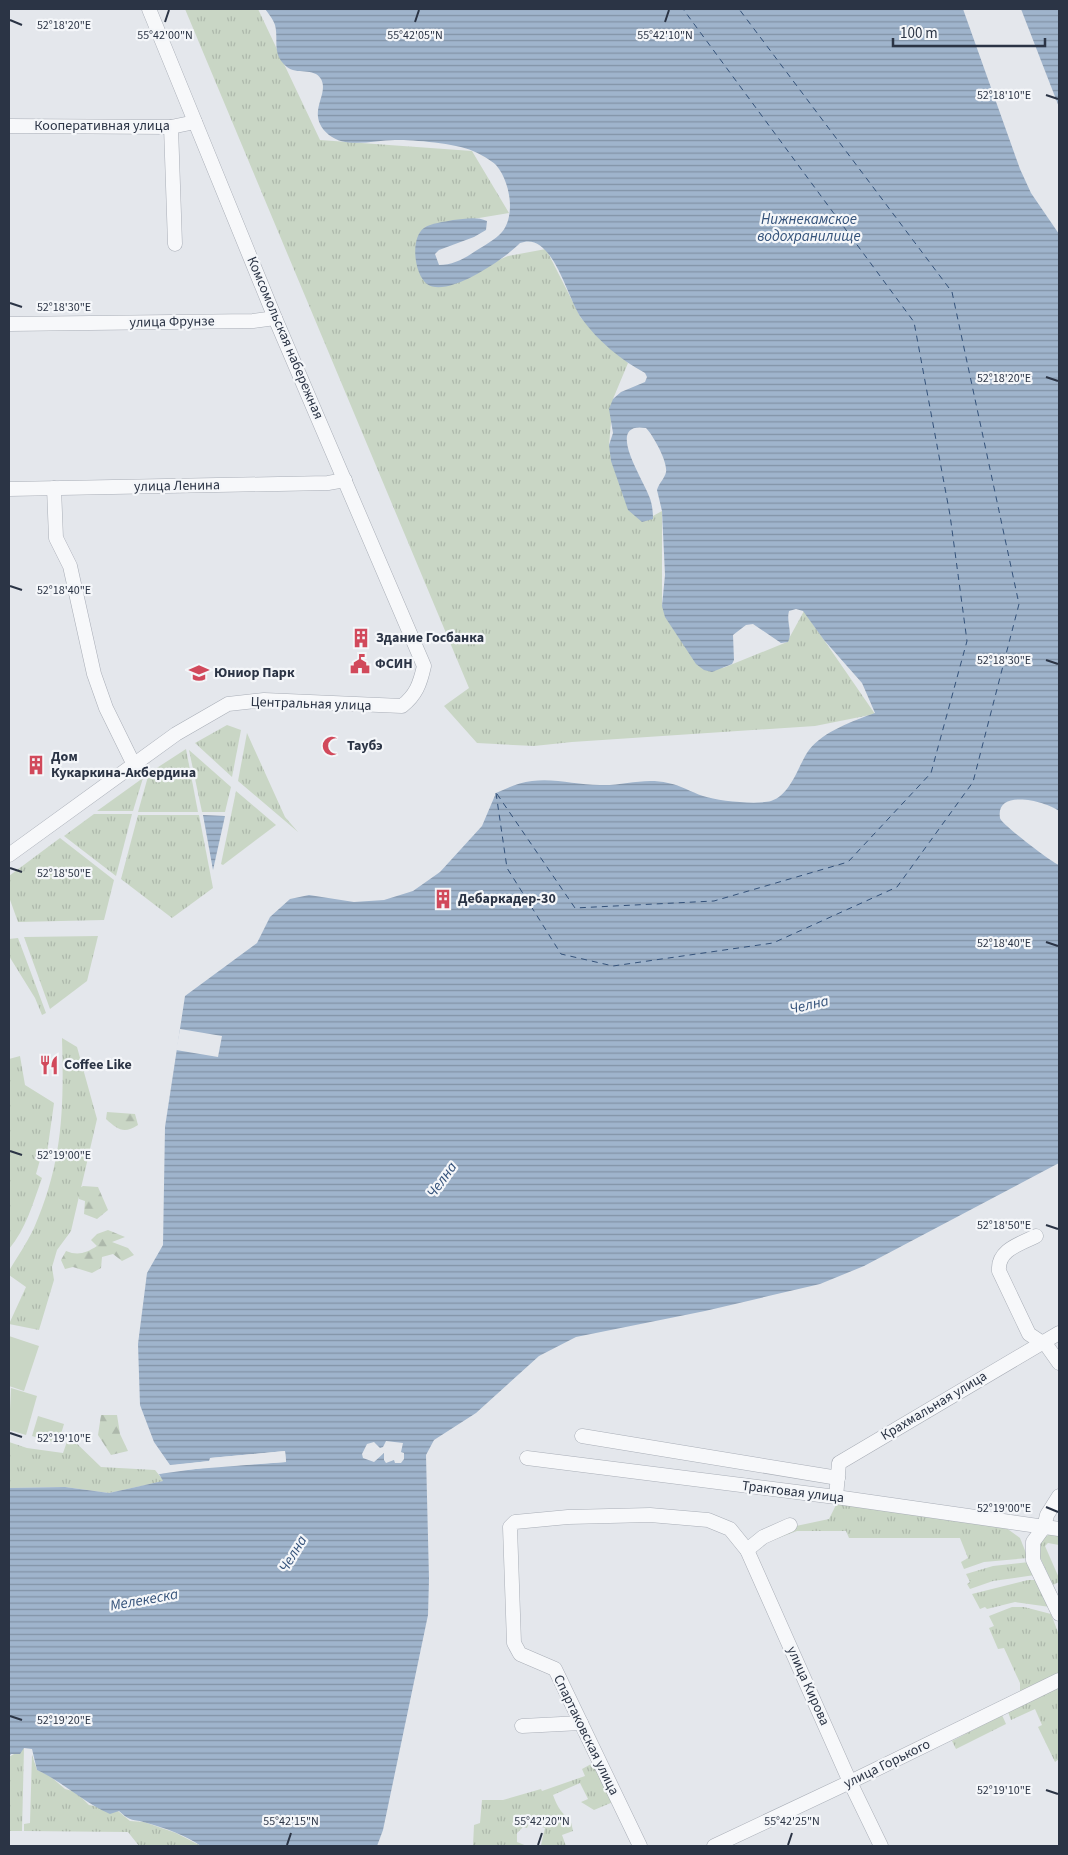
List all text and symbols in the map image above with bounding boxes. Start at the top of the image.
scale bar [893,15,1046,47]
text: 52°18'20"E [37,17,91,34]
text: 100 m [900,23,938,44]
text: 55°42'00"N [137,27,193,44]
text: 55°42'05"N [387,27,443,44]
text: 55°42'10"N [637,27,693,44]
text: 52°18'10"E [977,87,1031,104]
street label: Кооперативная улица [34,116,170,136]
water label: Нижнекамское водохранилище [757,209,861,247]
street label: Комсомольская набережная [242,254,328,422]
text: 52°18'30"E [37,299,91,316]
street label: улица Фрунзе [129,311,215,333]
text: 52°18'20"E [977,370,1031,387]
street label: улица Ленина [134,475,220,497]
text: 52°18'40"E [37,582,91,599]
building icon: Здание Госбанка [350,627,372,649]
place label: Здание Госбанка [376,628,484,648]
text: 52°18'30"E [977,652,1031,669]
public building icon: ФСИН [349,653,371,675]
place label: ФСИН [375,654,413,674]
school or university icon: Юниор Парк [188,662,210,684]
place label: Юниор Парк [214,663,295,683]
street label: Центральная улица [250,692,372,716]
mosque icon: Таубэ [321,735,343,757]
place label: Таубэ [347,736,383,756]
place label: Дом Кукаркина-Акбердина [51,747,196,783]
building icon: Дом Кукаркина-Акбердина [25,754,47,776]
text: 52°18'50"E [37,865,91,882]
building icon: Дебаркадер-30 [432,888,454,910]
place label: Дебаркадер-30 [458,889,556,909]
text: 52°18'40"E [977,935,1031,952]
water label: Челна [787,990,831,1020]
restaurant icon: Coffee Like [38,1054,60,1076]
place label: Coffee Like [64,1055,132,1075]
text: 52°19'00"E [37,1147,91,1164]
water label: Челна [422,1158,462,1202]
text: 52°18'50"E [977,1217,1031,1234]
street label: Крахмальная улица [877,1366,991,1446]
text: 52°19'10"E [37,1430,91,1447]
street label: Трактовая улица [741,1476,845,1508]
text: 52°19'00"E [977,1500,1031,1517]
water label: Челна [274,1532,312,1576]
water label: Мелекеска [108,1584,180,1616]
street label: улица Кирова [782,1643,834,1729]
street label: Спартаковская улица [548,1671,624,1799]
text: 52°19'20"E [37,1712,91,1729]
street label: улица Горького [840,1734,934,1794]
text: 52°19'10"E [977,1782,1031,1799]
text: 55°42'15"N [263,1813,319,1830]
text: 55°42'20"N [514,1813,570,1830]
text: 55°42'25"N [764,1813,820,1830]

